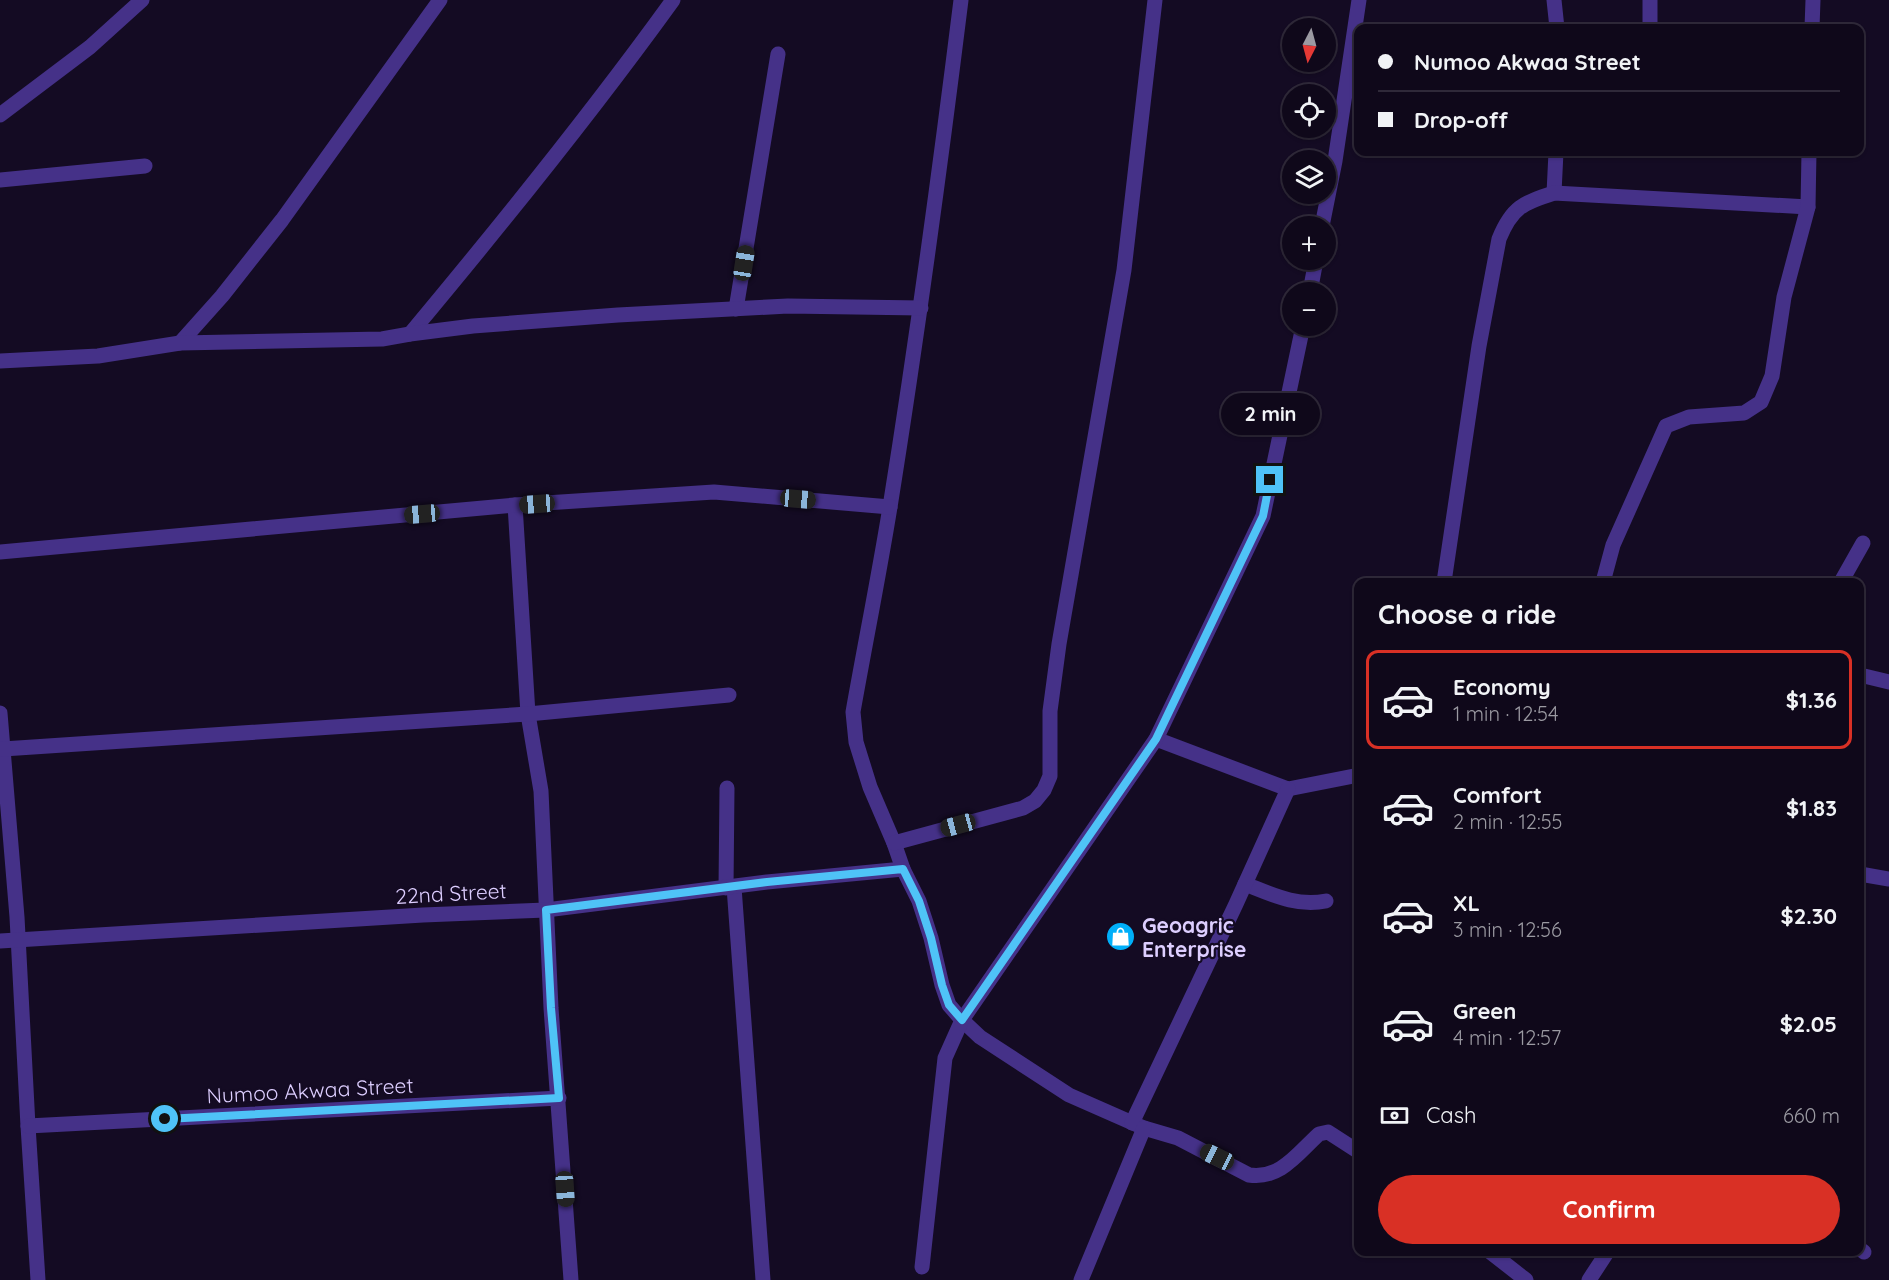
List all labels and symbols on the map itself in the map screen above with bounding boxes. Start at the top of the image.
north arrow [1282,18,1336,72]
car [732,244,756,282]
callout: 2 min [1220,393,1320,435]
route end [1256,466,1283,493]
car [779,488,817,510]
car [518,494,556,514]
car [403,503,441,525]
car [938,812,978,838]
street label: 22nd Street [395,877,507,909]
place label: Geoagric Enterprise [1142,912,1246,962]
shop icon: Geoagric Enterprise [1105,921,1137,953]
street label: Numoo Akwaa Street [206,1072,414,1108]
route start [151,1105,178,1132]
car [1197,1141,1237,1173]
car [555,1170,575,1208]

